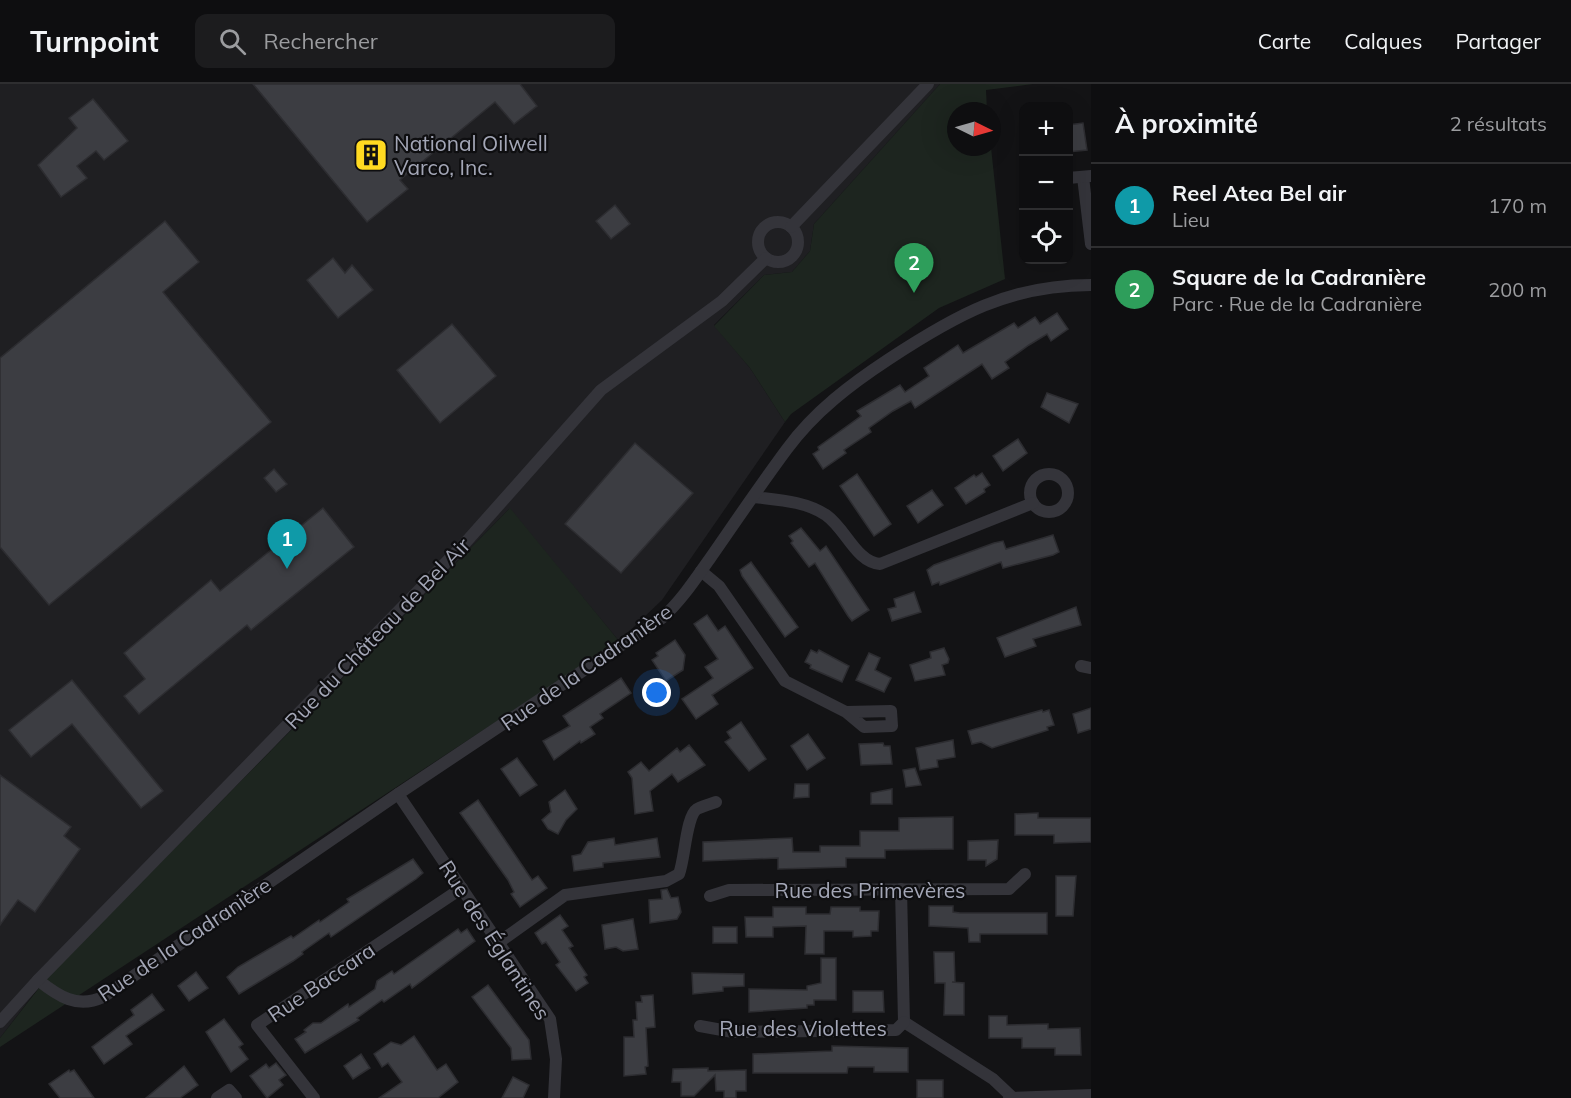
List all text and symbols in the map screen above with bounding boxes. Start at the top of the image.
search box [195,14,615,68]
text: Turnpoint [30,24,159,59]
icon: search [216,25,249,58]
text: Rechercher [264,27,378,55]
text: Carte [1258,28,1311,54]
text: Calques [1344,28,1422,54]
text: Partager [1455,28,1541,54]
north arrow [947,102,1001,156]
map controls [1019,102,1073,264]
button: + [1019,102,1073,156]
text: À proximité [1115,107,1258,140]
text: 2 résultats [1450,111,1547,136]
place label: National Oilwell Varco, Inc. [394,130,548,180]
building icon: National Oilwell Varco, Inc. [353,137,389,173]
button: − [1019,156,1073,210]
text: Reel Atea Bel air [1172,179,1346,207]
text: 1 [1129,193,1141,218]
text: 170 m [1488,193,1547,218]
text: Lieu [1172,207,1210,232]
button: locate [1019,210,1073,264]
pin: 2 [894,244,934,293]
text: Square de la Cadranière [1172,263,1426,291]
text: 2 [1129,277,1141,302]
text: 200 m [1488,277,1547,302]
text: Parc · Rue de la Cadranière [1172,291,1422,316]
pin: 1 [268,520,306,569]
street label: Rue du Château de Bel Air [279,532,475,734]
street label: Rue de la Cadranière [495,598,677,736]
your location [642,678,671,707]
street label: Rue des Églantines [434,855,556,1025]
street label: Rue de la Cadranière [93,871,275,1007]
street label: Rue des Primevères [774,877,966,903]
street label: Rue Baccara [262,937,380,1027]
street label: Rue des Violettes [719,1015,887,1041]

